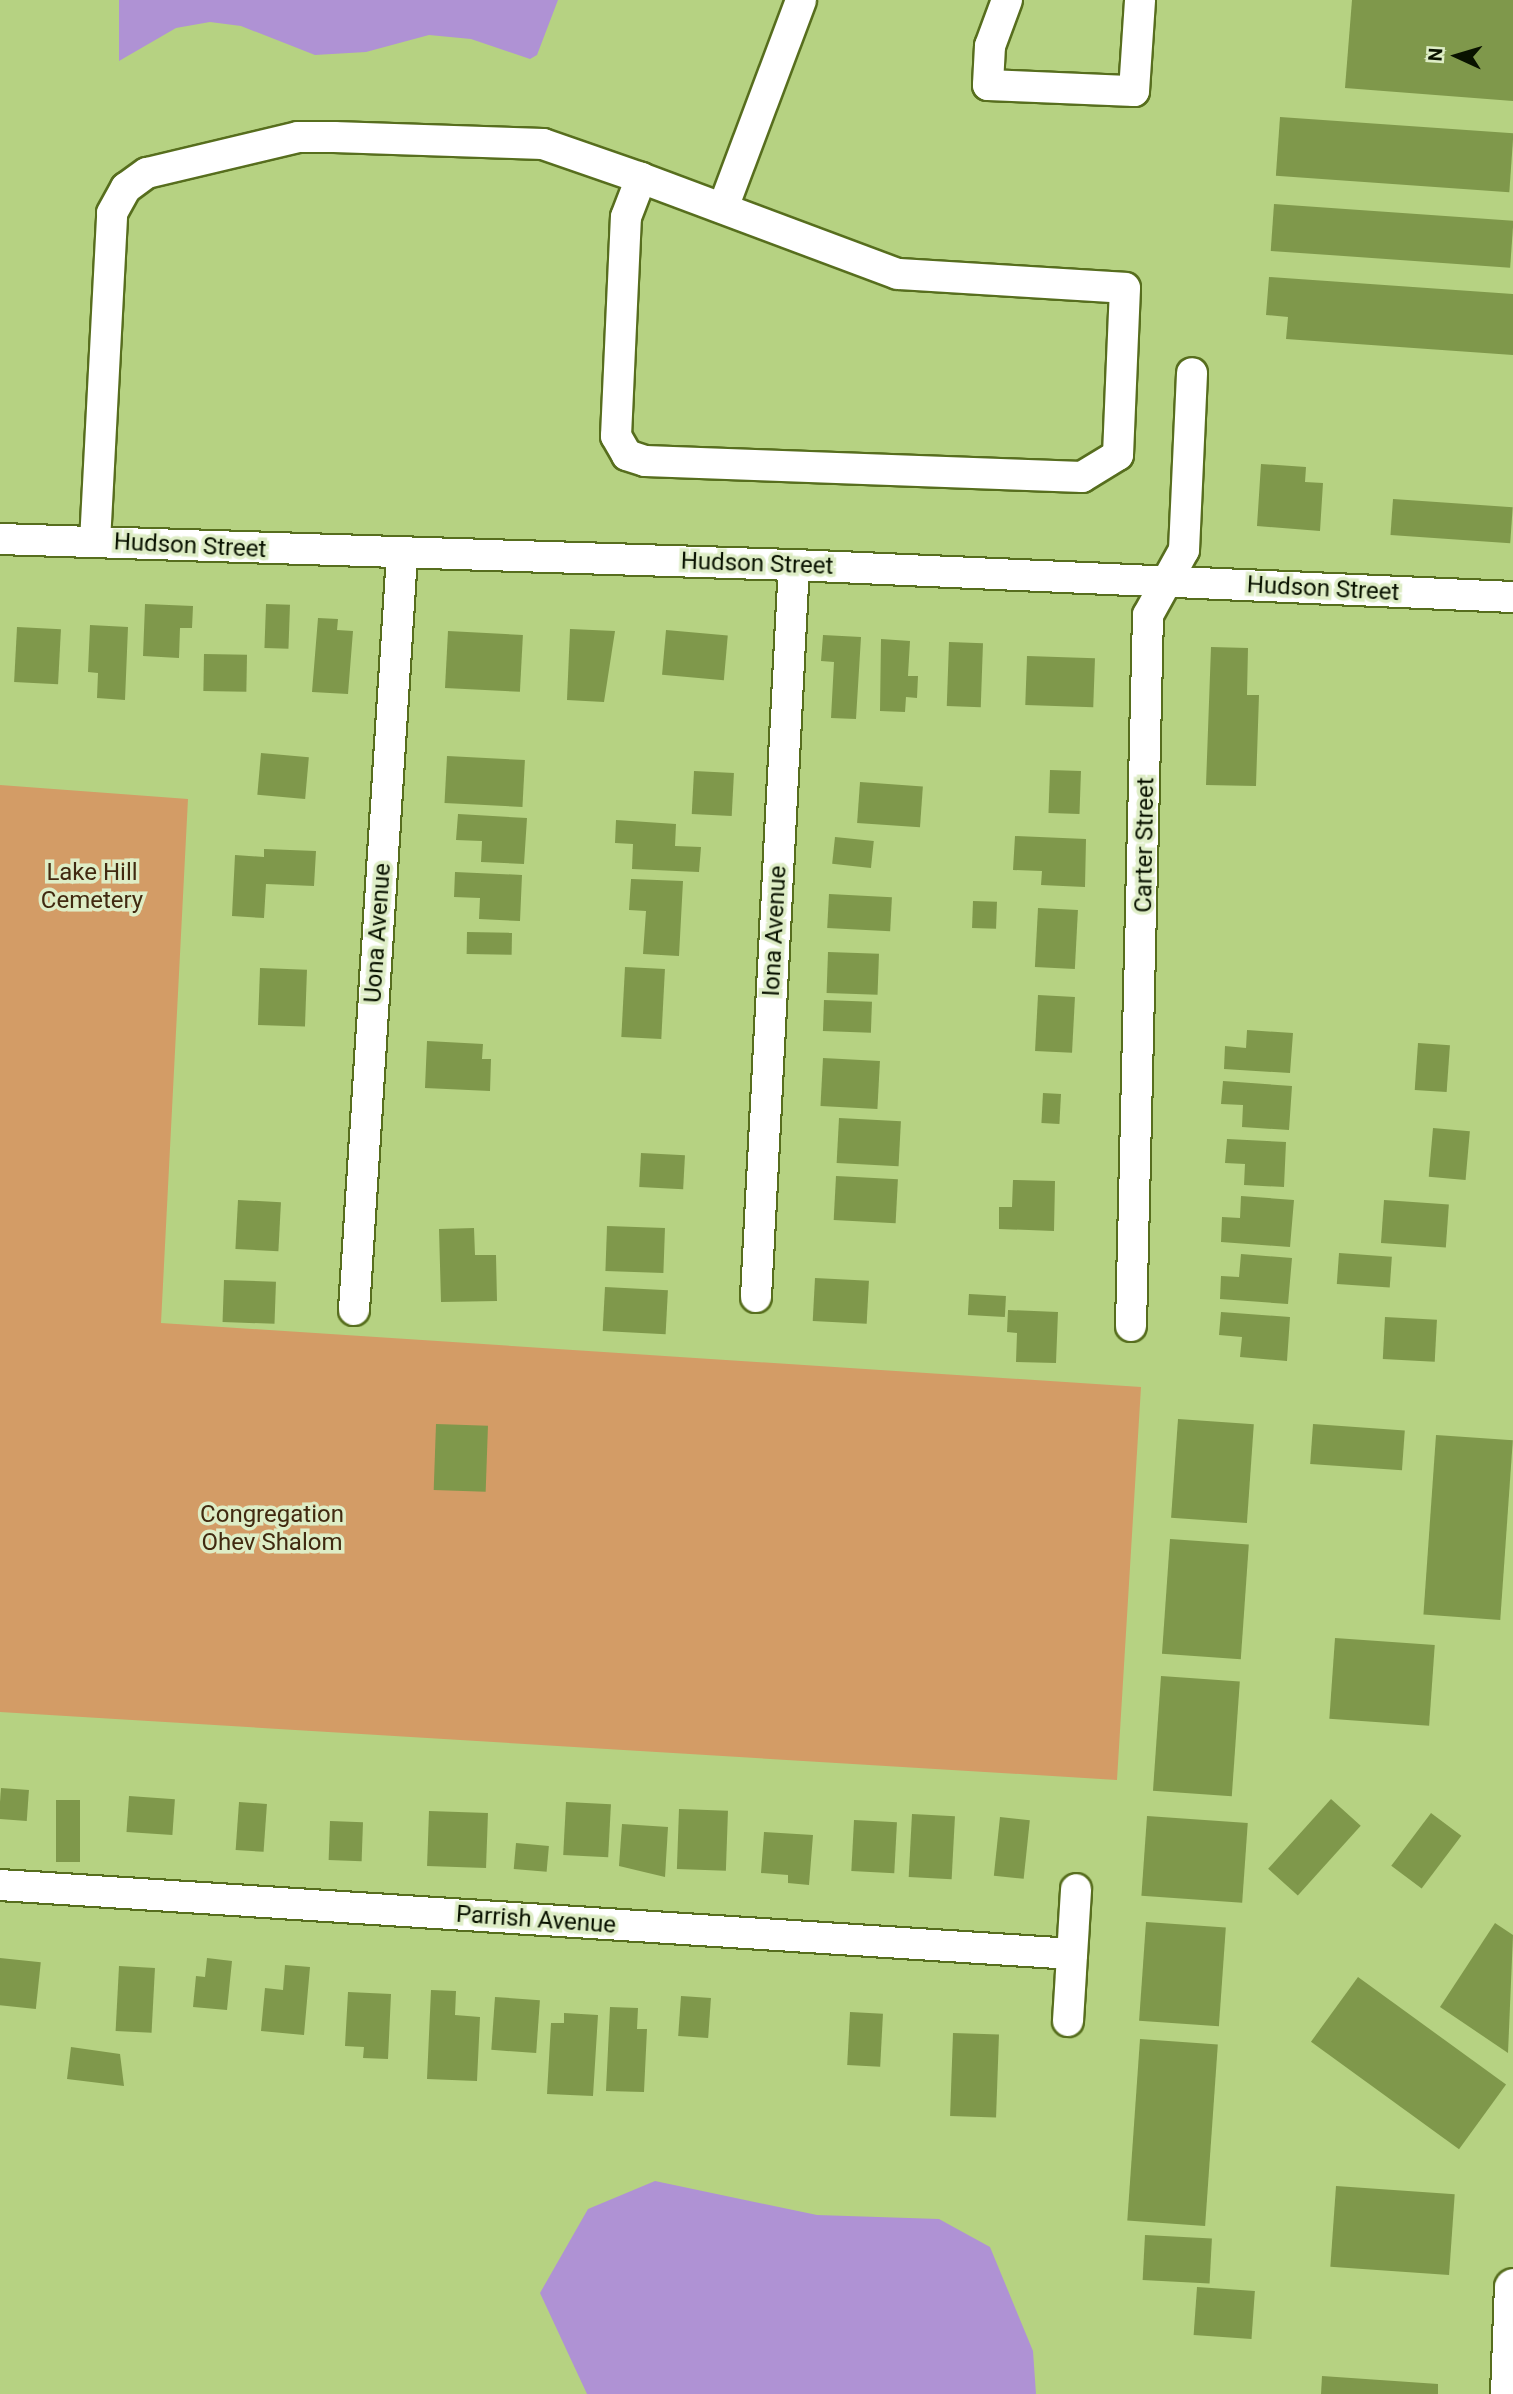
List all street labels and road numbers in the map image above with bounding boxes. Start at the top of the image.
street label: Hudson Street [113,528,267,564]
street label: Hudson Street [680,547,834,581]
street label: Hudson Street [1246,571,1400,607]
street label: Carter Street [1129,777,1161,913]
street label: Uona Avenue [359,862,397,1004]
street label: Iona Avenue [757,865,793,997]
street label: Parrish Avenue [455,1900,617,1940]

